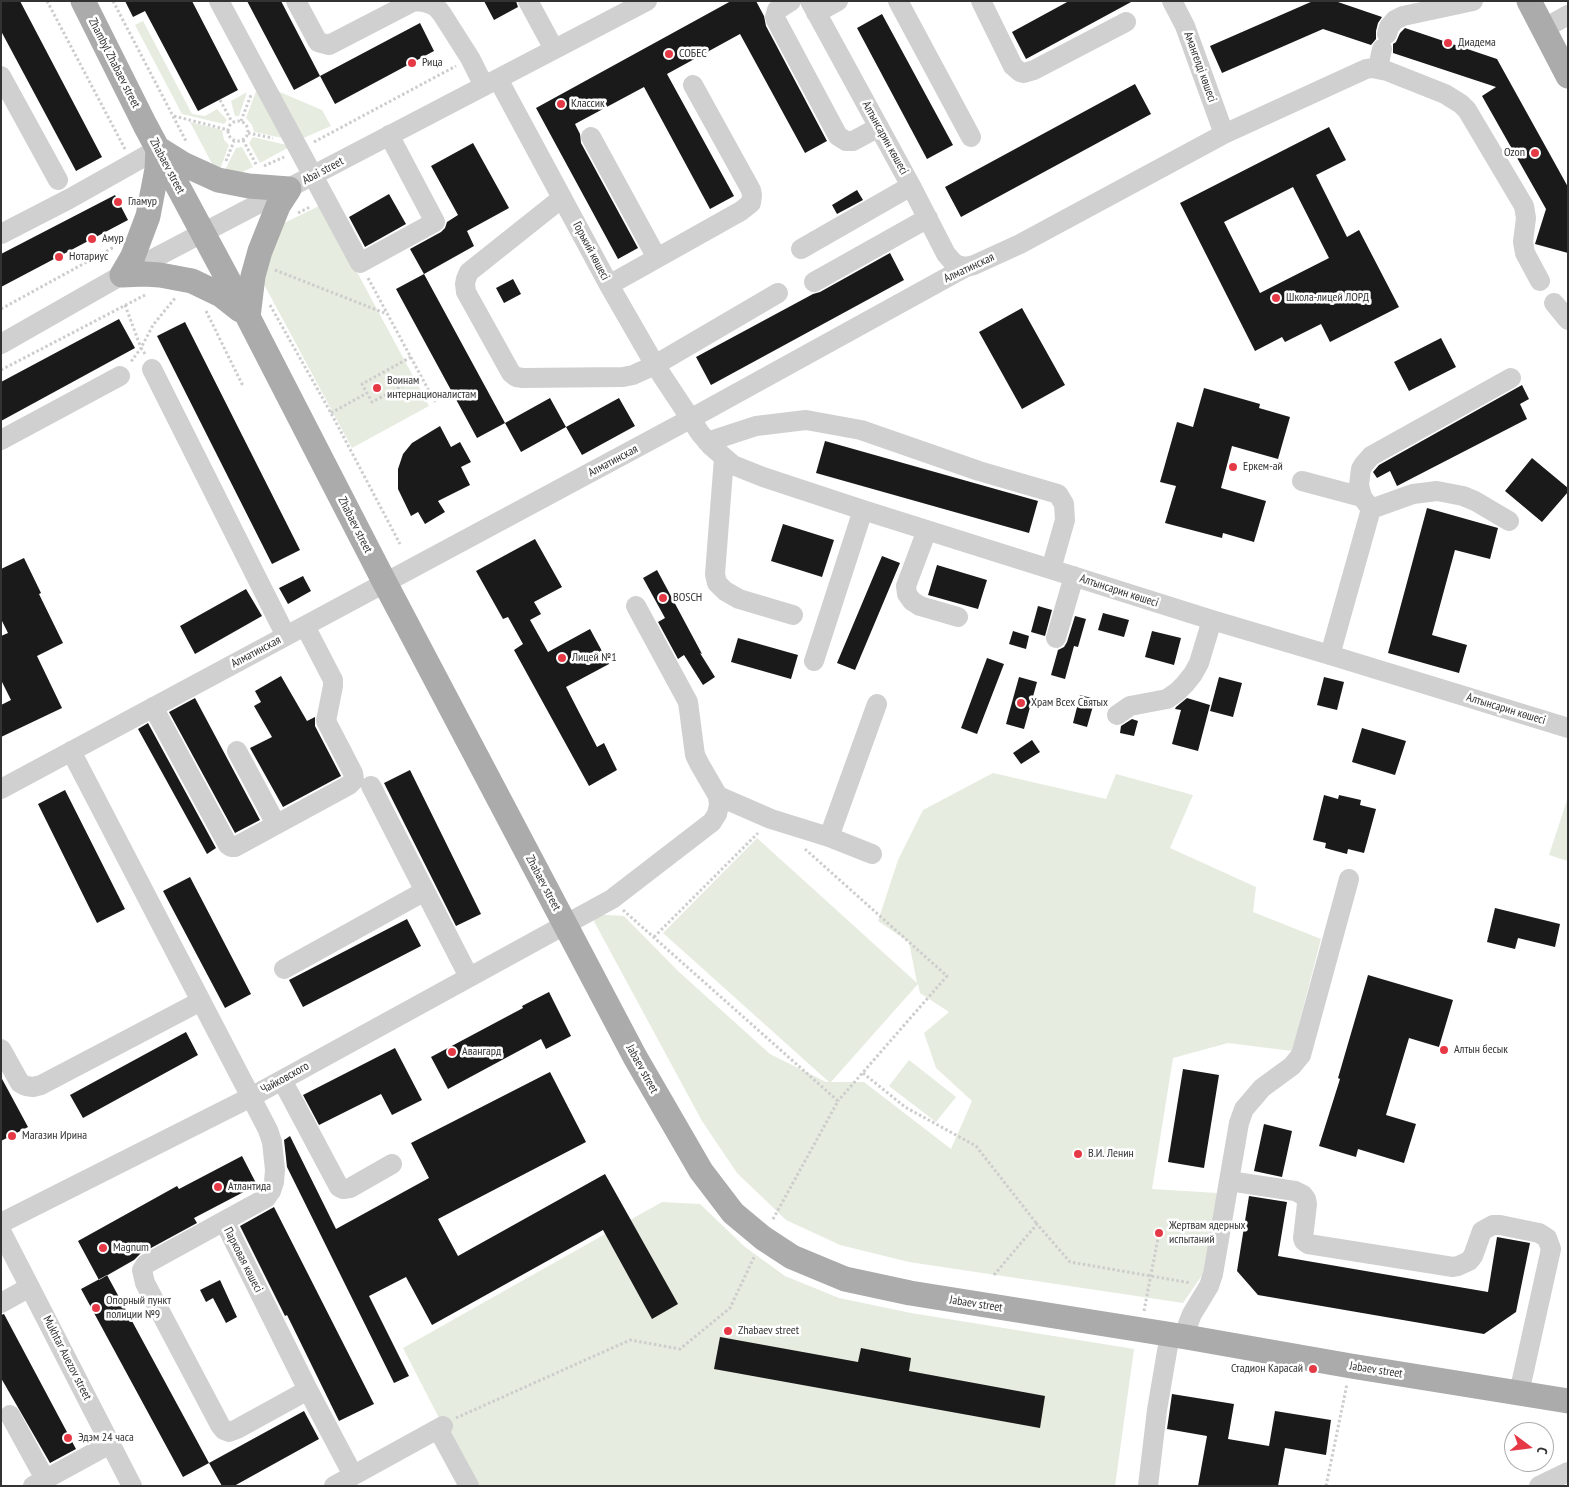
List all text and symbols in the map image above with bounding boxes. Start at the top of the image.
street label: Zhambyl Zhabaev street [85,16,143,110]
street label: Амангелді көшесі [1181,30,1219,104]
place label: Диадема [1458,36,1496,50]
marker: Диадема [1442,37,1454,49]
place label: СОБЕС [679,47,707,61]
marker: СОБЕС [663,48,675,60]
place label: Рица [422,56,442,70]
marker: Рица [406,57,418,69]
place label: Классик [571,97,605,111]
marker: Классик [555,98,567,110]
street label: Алтынсарин көшесі [859,99,911,177]
street label: Zhabaev street [146,136,188,196]
place label: Ozon [1504,146,1525,160]
marker: Ozon [1529,147,1541,159]
street label: Abai street [300,154,346,188]
place label: Гламур [128,195,157,209]
marker: Гламур [112,196,124,208]
street label: Горький көшесі [570,219,612,283]
place label: Амур [102,232,124,246]
marker: Амур [86,233,98,245]
place label: Нотариус [69,250,108,264]
street label: Алматинская [941,250,997,286]
marker: Нотариус [53,251,65,263]
place label: Школа-лицей ЛОРД [1286,291,1369,305]
marker: Школа-лицей ЛОРД [1270,292,1282,304]
place label: Воинам интернационалистам [387,374,476,402]
marker: Воинам интернационалистам [371,382,383,394]
street label: Алматинская [586,442,640,480]
place label: Еркем-ай [1243,460,1283,474]
marker: Еркем-ай [1227,461,1239,473]
street label: Zhabaev street [335,495,375,555]
street label: Алтынсарин көшесі [1078,572,1160,610]
place label: BOSCH [673,591,702,605]
marker: BOSCH [657,592,669,604]
street label: Алматинская [229,633,283,671]
place label: Лицей №1 [572,651,617,665]
marker: Лицей №1 [556,652,568,664]
street label: Алтынсарин көшесі [1465,690,1547,728]
place label: Храм Всех Святых [1031,696,1108,710]
marker: Храм Всех Святых [1015,697,1027,709]
street label: Zhabaev street [522,853,564,913]
street label: Jabaev street [623,1042,661,1096]
place label: Алтын бесык [1454,1043,1508,1057]
marker: Алтын бесык [1438,1044,1450,1056]
place label: Авангард [462,1045,501,1059]
marker: Авангард [446,1046,458,1058]
street label: Чайковского [258,1059,312,1097]
place label: Магазин Ирина [22,1129,87,1143]
marker: Магазин Ирина [6,1130,18,1142]
place label: В.И. Ленин [1088,1147,1134,1161]
marker: В.И. Ленин [1072,1148,1084,1160]
place label: Атлантида [228,1180,271,1194]
marker: Атлантида [212,1181,224,1193]
place label: Жертвам ядерных испытаний [1169,1219,1246,1247]
street label: Парковая көшесі [220,1225,266,1295]
marker: Жертвам ядерных испытаний [1153,1227,1165,1239]
place label: Magnum [113,1241,149,1255]
marker: Magnum [97,1242,109,1254]
street label: Jabaev street [948,1293,1004,1315]
place label: Опорный пункт полиции №9 [106,1294,171,1322]
marker: Опорный пункт полиции №9 [90,1302,102,1314]
street label: Mukhtar Auezov street [40,1313,94,1403]
place label: Zhabaev street [738,1324,799,1338]
marker: Zhabaev street [722,1325,734,1337]
street label: Jabaev street [1348,1359,1404,1381]
place label: Стадион Карасай [1231,1362,1303,1376]
marker: Стадион Карасай [1307,1363,1319,1375]
north arrow [1504,1422,1554,1472]
place label: Эдэм 24 часа [78,1431,134,1445]
marker: Эдэм 24 часа [62,1432,74,1444]
text: С [1533,1445,1552,1456]

